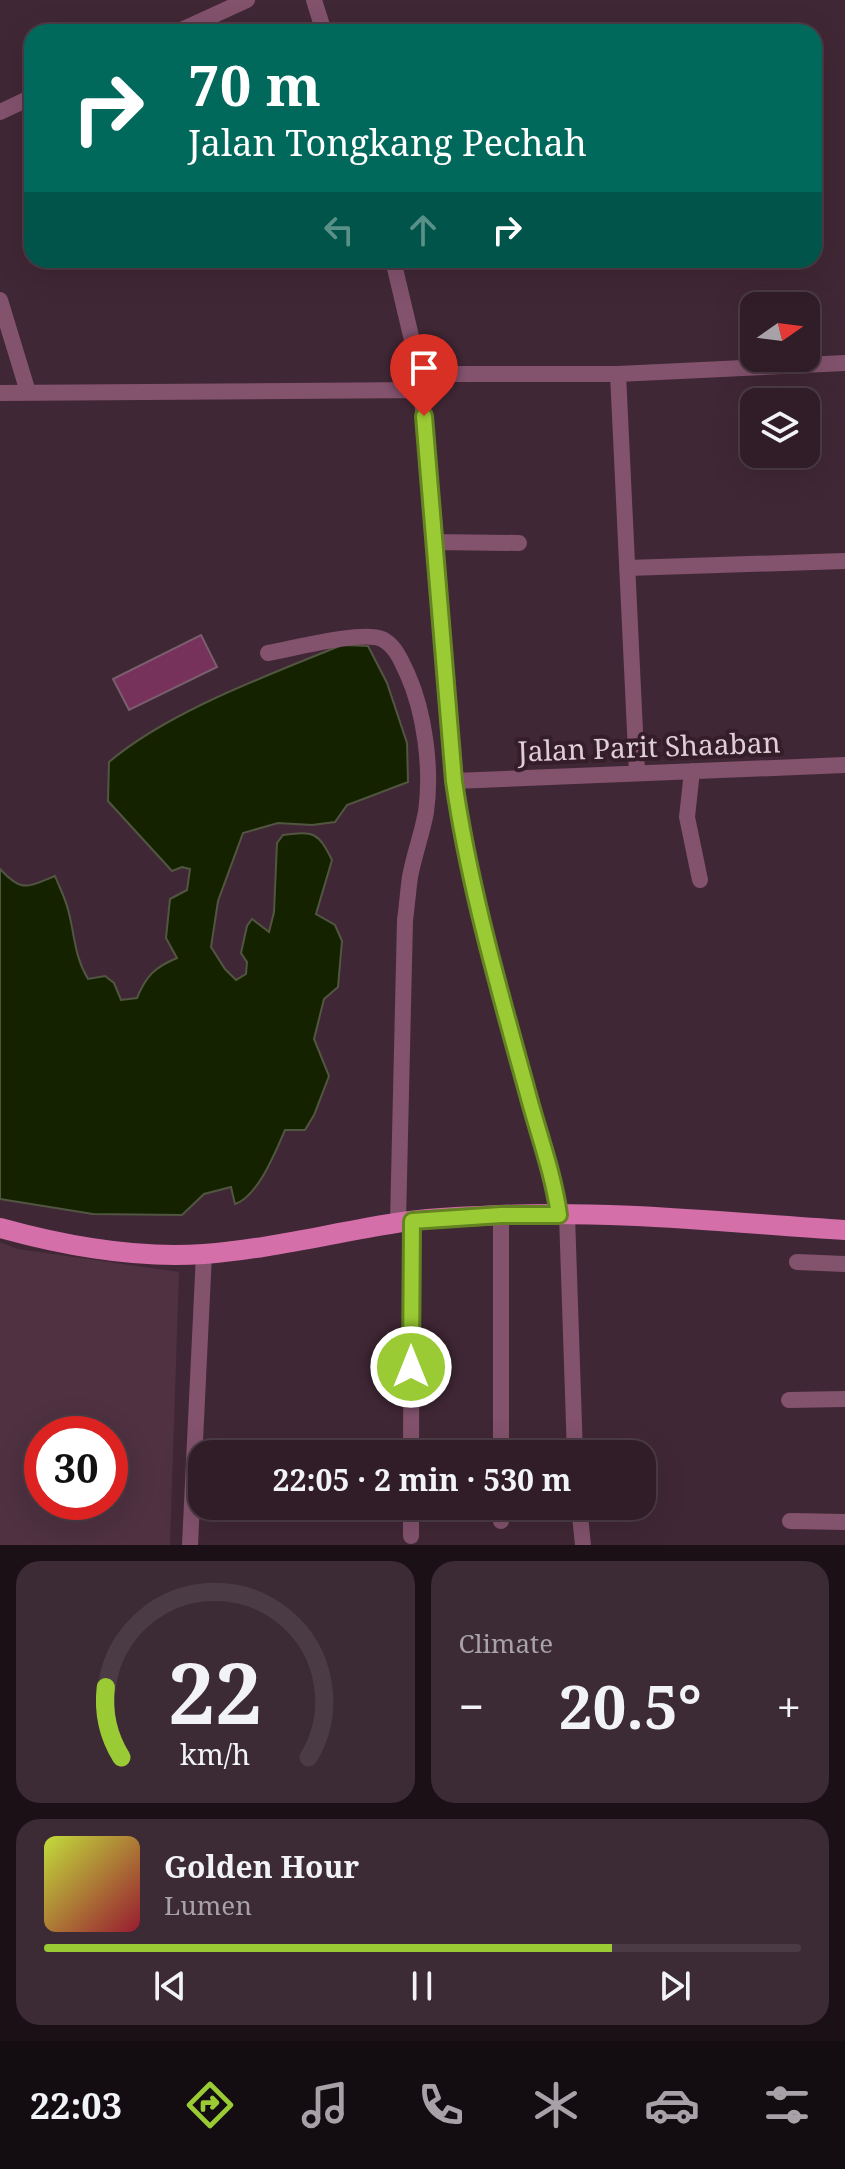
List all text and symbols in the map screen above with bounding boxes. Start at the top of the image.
text: 70 m [188,46,321,122]
icon: right [56,56,160,160]
text: Jalan Tongkang Pechah [188,118,587,167]
icon: left [317,208,361,252]
icon: ahead [401,208,445,252]
icon: right [485,208,529,252]
north arrow [740,292,820,372]
map controls [740,292,820,468]
pin [390,334,458,416]
icon: arrive [402,346,446,390]
button: layers [740,388,820,468]
street label: Jalan Parit Shaaban [516,722,781,770]
position arrow [369,1325,453,1409]
speed limit sign: 30 [24,1416,128,1520]
text: 22:05 · 2 min · 530 m [273,1459,571,1500]
text: Climate [459,1625,553,1661]
text: 22 [168,1635,262,1748]
text: 20.5° [559,1665,702,1747]
text: − [459,1676,484,1736]
text: + [776,1676,801,1736]
text: km/h [180,1734,250,1773]
text: Golden Hour [164,1846,359,1887]
text: Lumen [164,1887,252,1923]
icon: previous [148,1964,192,2008]
icon: pause [400,1964,444,2008]
icon: next [653,1964,697,2008]
icon: directions [182,2077,238,2133]
icon: music [297,2077,353,2133]
icon: phone [413,2077,469,2133]
icon: climate [528,2077,584,2133]
icon: car [644,2077,700,2133]
icon: filters [759,2077,815,2133]
text: 22:03 [30,2081,122,2130]

